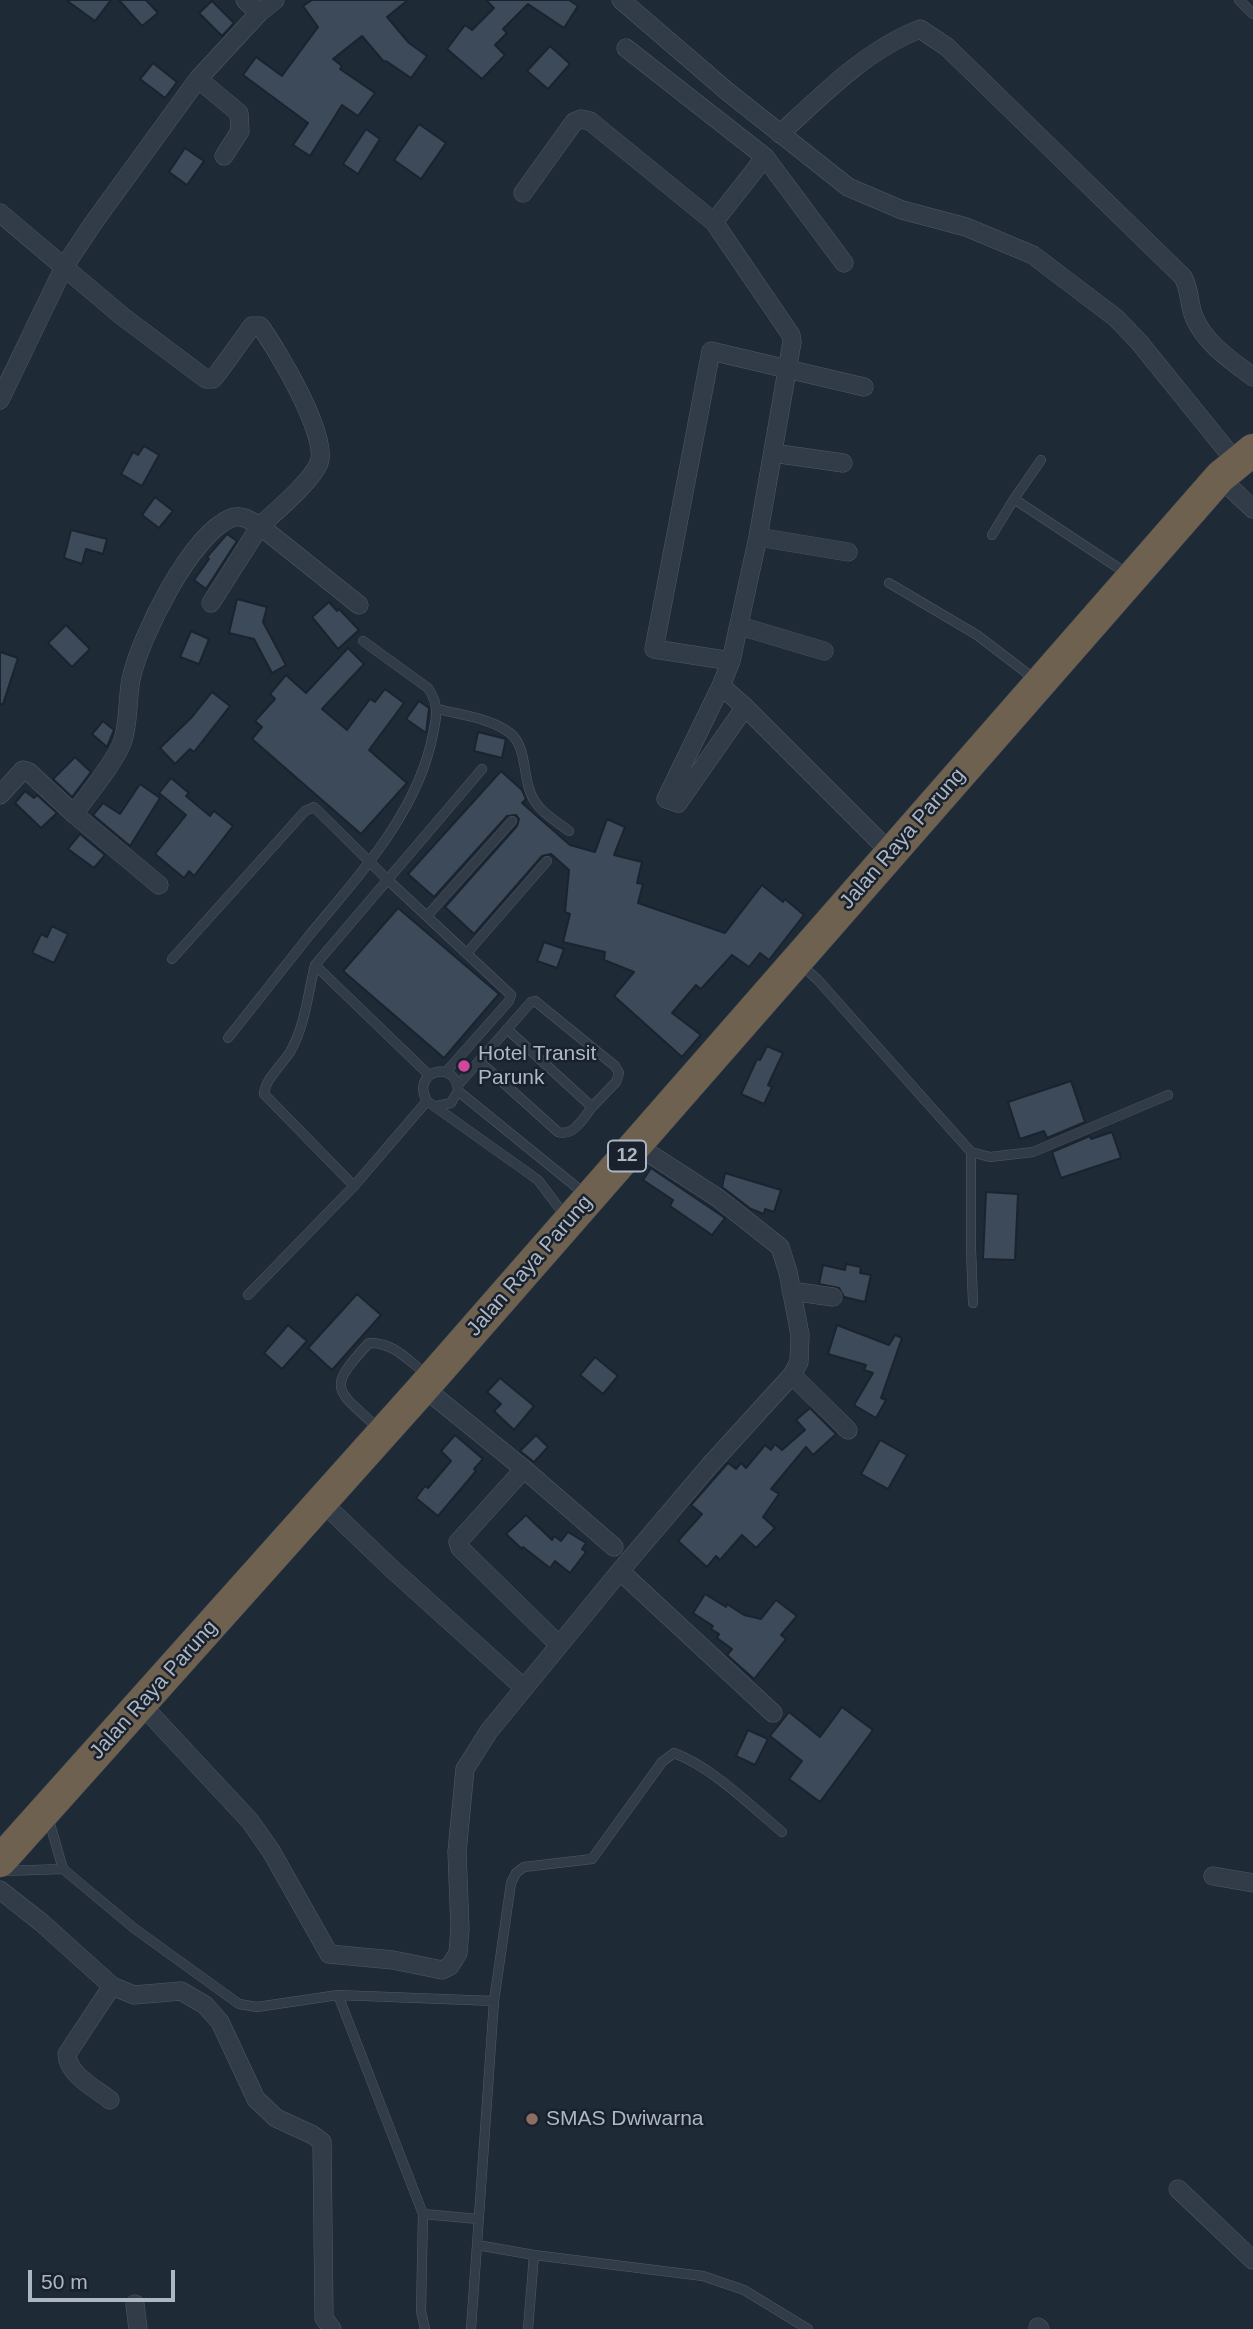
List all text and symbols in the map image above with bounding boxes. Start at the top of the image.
street label: Jalan Raya Parung [835,763,971,915]
place label: Hotel Transit Parunk [478,1041,596,1091]
marker: Hotel Transit Parunk [456,1058,472,1074]
road number: 12 [608,1140,646,1172]
street label: Jalan Raya Parung [462,1190,598,1342]
street label: Jalan Raya Parung [85,1615,223,1765]
place label: SMAS Dwiwarna [546,2106,704,2132]
marker: SMAS Dwiwarna [524,2111,540,2127]
scale bar [32,2256,178,2300]
text: 50 m [41,2270,88,2293]

